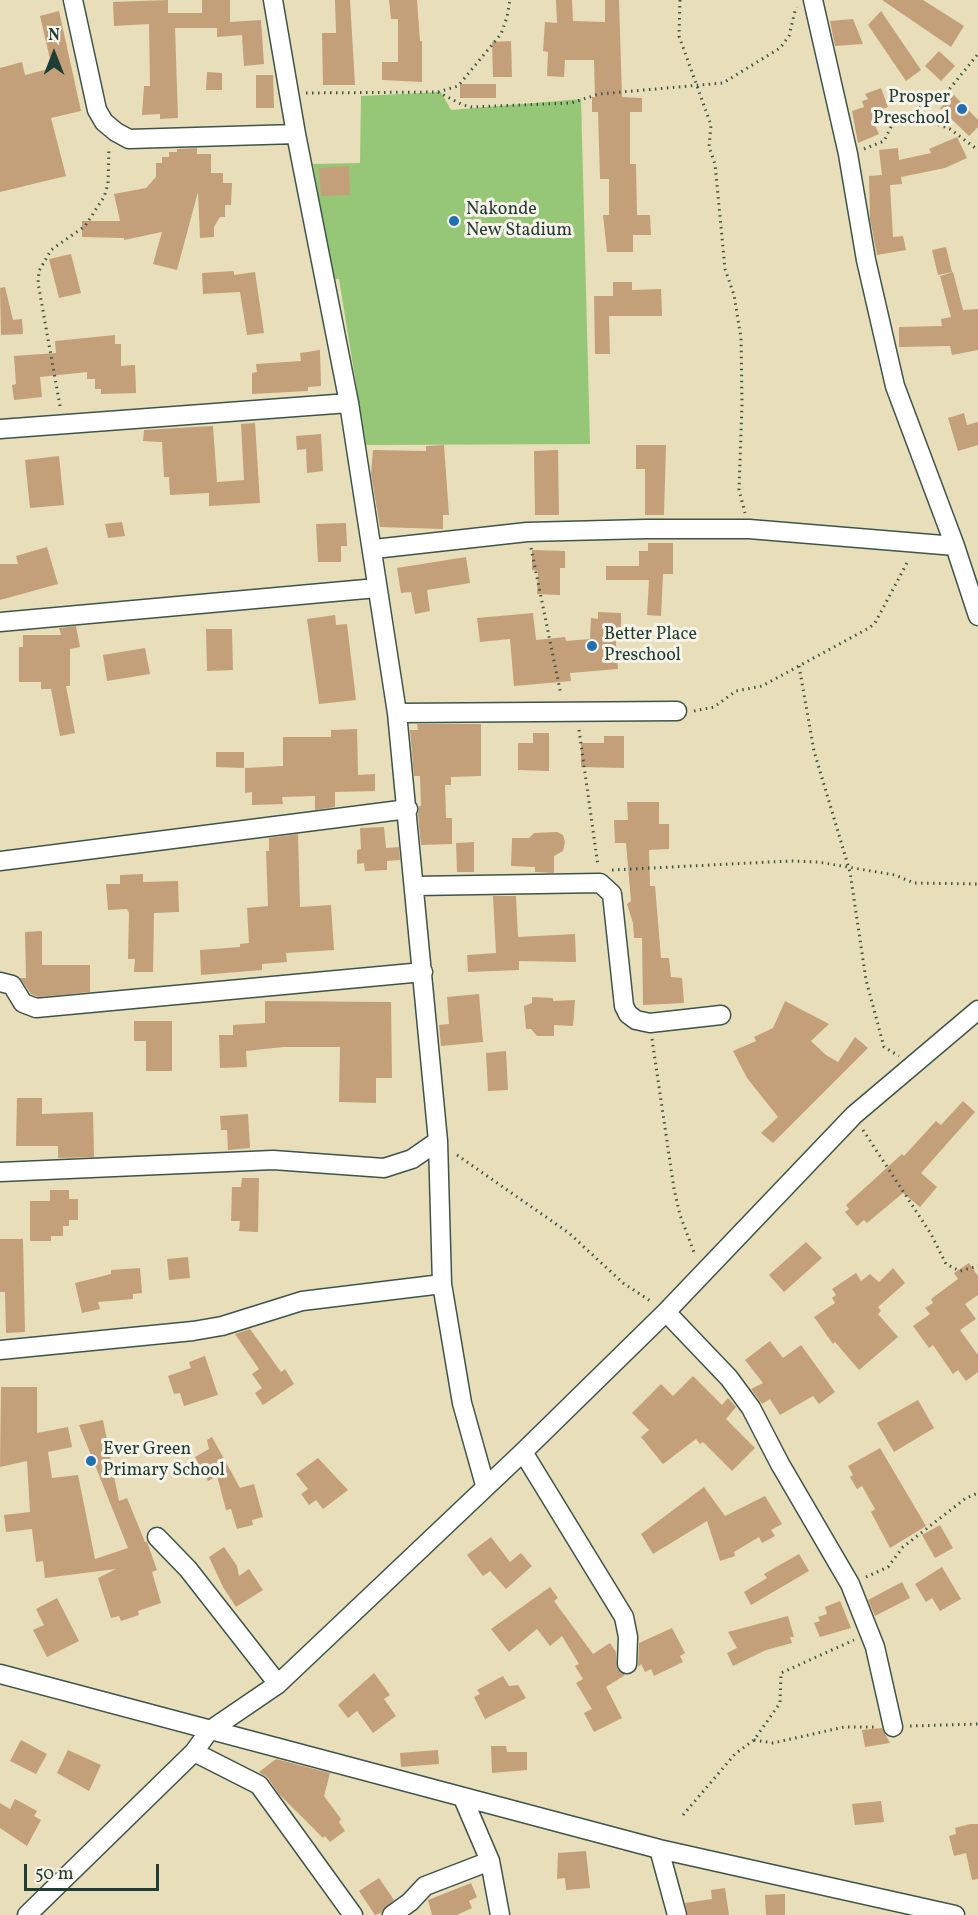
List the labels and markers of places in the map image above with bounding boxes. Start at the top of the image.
place label: Prosper Preschool [873,88,950,130]
marker: Prosper Preschool [955,102,969,116]
place label: Nakonde New Stadium [466,200,572,242]
marker: Nakonde New Stadium [447,214,461,228]
place label: Better Place Preschool [604,625,697,668]
marker: Better Place Preschool [585,639,599,653]
place label: Ever Green Primary School [103,1440,225,1482]
marker: Ever Green Primary School [84,1454,98,1468]

